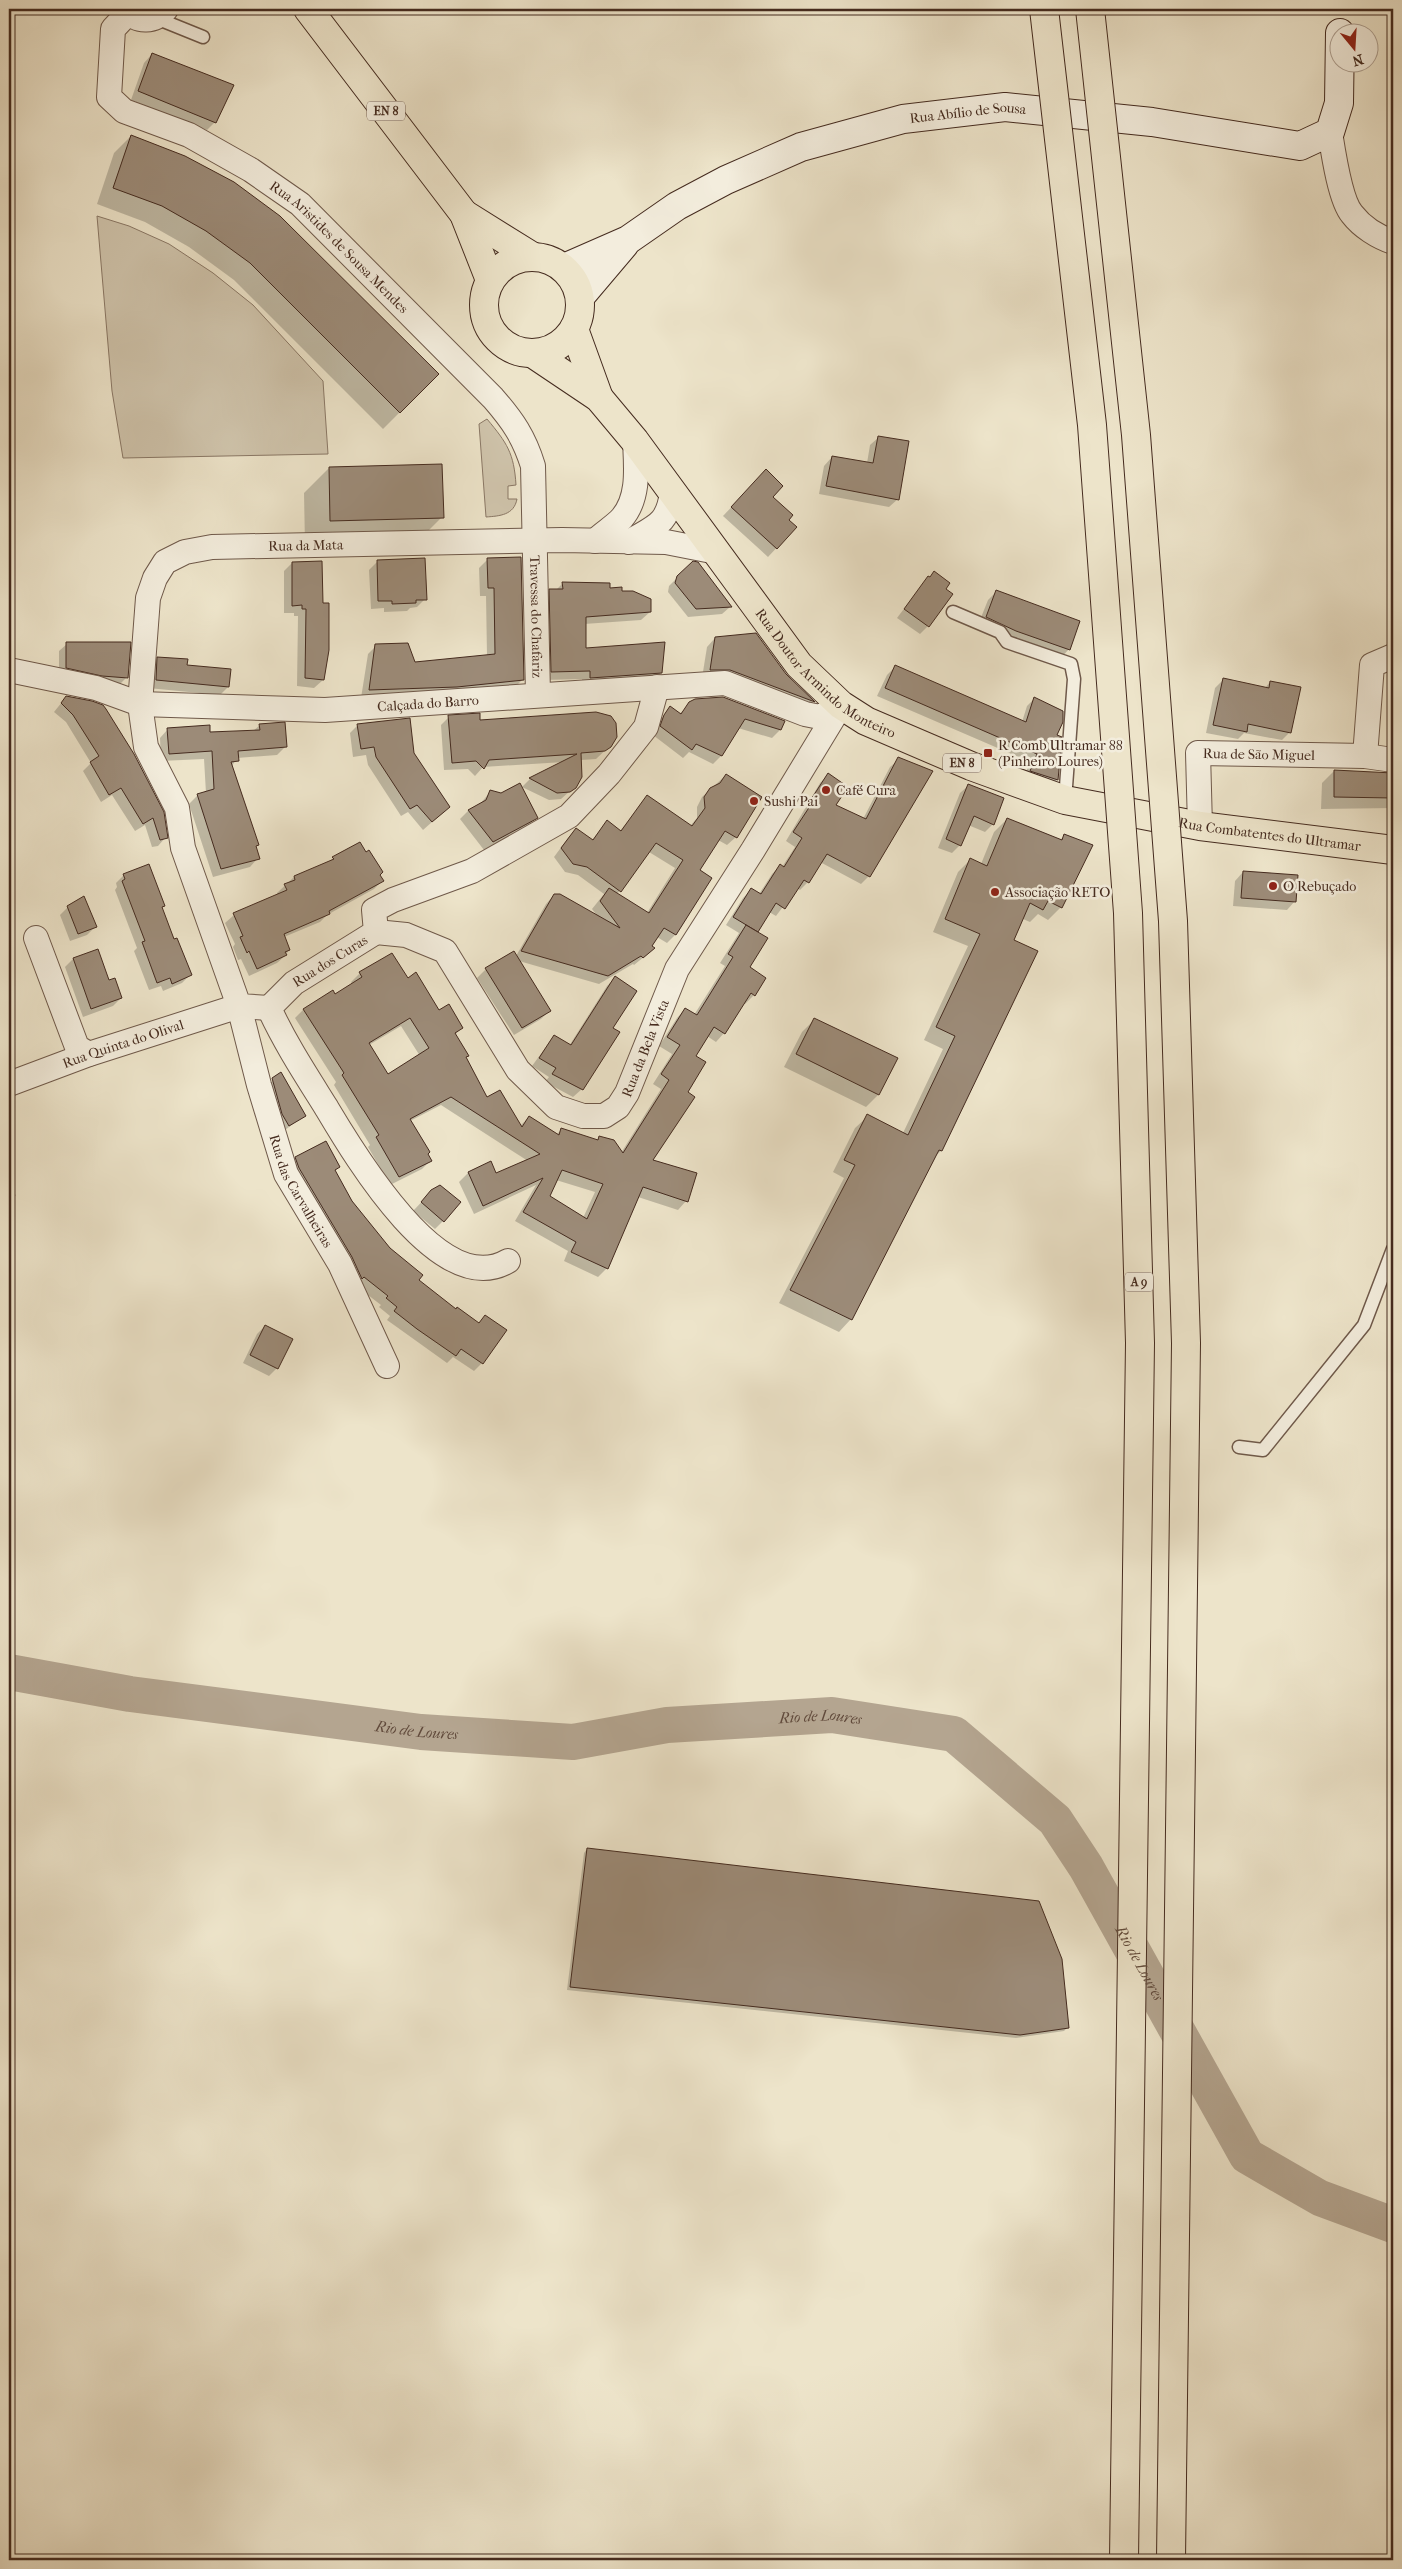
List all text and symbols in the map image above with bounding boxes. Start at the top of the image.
north arrow [1330,22,1380,72]
text: N [1350,50,1366,70]
street label: Rua Abílio de Sousa [909,99,1027,127]
road number: EN 8 [367,102,405,120]
street label: Rua Aristides de Sousa Mendes [266,178,412,317]
street label: Rua da Mata [268,536,344,555]
street label: Travessa do Chafariz [526,555,546,678]
street label: Rua Doutor Armindo Monteiro [752,605,898,742]
street label: Calçada do Barro [377,692,479,715]
place label: R Comb Ultramar 88 (Pinheiro Loures) [998,737,1123,770]
street label: Rua de São Miguel [1203,745,1315,764]
marker: R Comb Ultramar 88 (Pinheiro Loures) [982,747,994,759]
road number: EN 8 [943,754,981,772]
place label: Café Cura [836,782,897,799]
marker: Café Cura [820,784,832,796]
place label: Sushi Pai [764,793,818,810]
marker: Sushi Pai [748,795,760,807]
street label: Rua Combatentes do Ultramar [1177,814,1362,855]
place label: O Rebuçado [1283,878,1356,895]
marker: O Rebuçado [1267,880,1279,892]
place label: Associação RETO [1004,884,1110,901]
marker: Associação RETO [989,886,1001,898]
street label: Rua dos Curas [289,931,371,991]
street label: Rua da Bela Vista [618,997,673,1100]
street label: Rua Quinta do Olival [60,1016,186,1072]
street label: Rua das Carvalheiras [265,1132,336,1251]
road number: A 9 [1125,1272,1153,1291]
water label: Rio de Loures [778,1706,863,1729]
water label: Rio de Loures [373,1717,459,1743]
water label: Rio de Loures [1111,1922,1168,2004]

